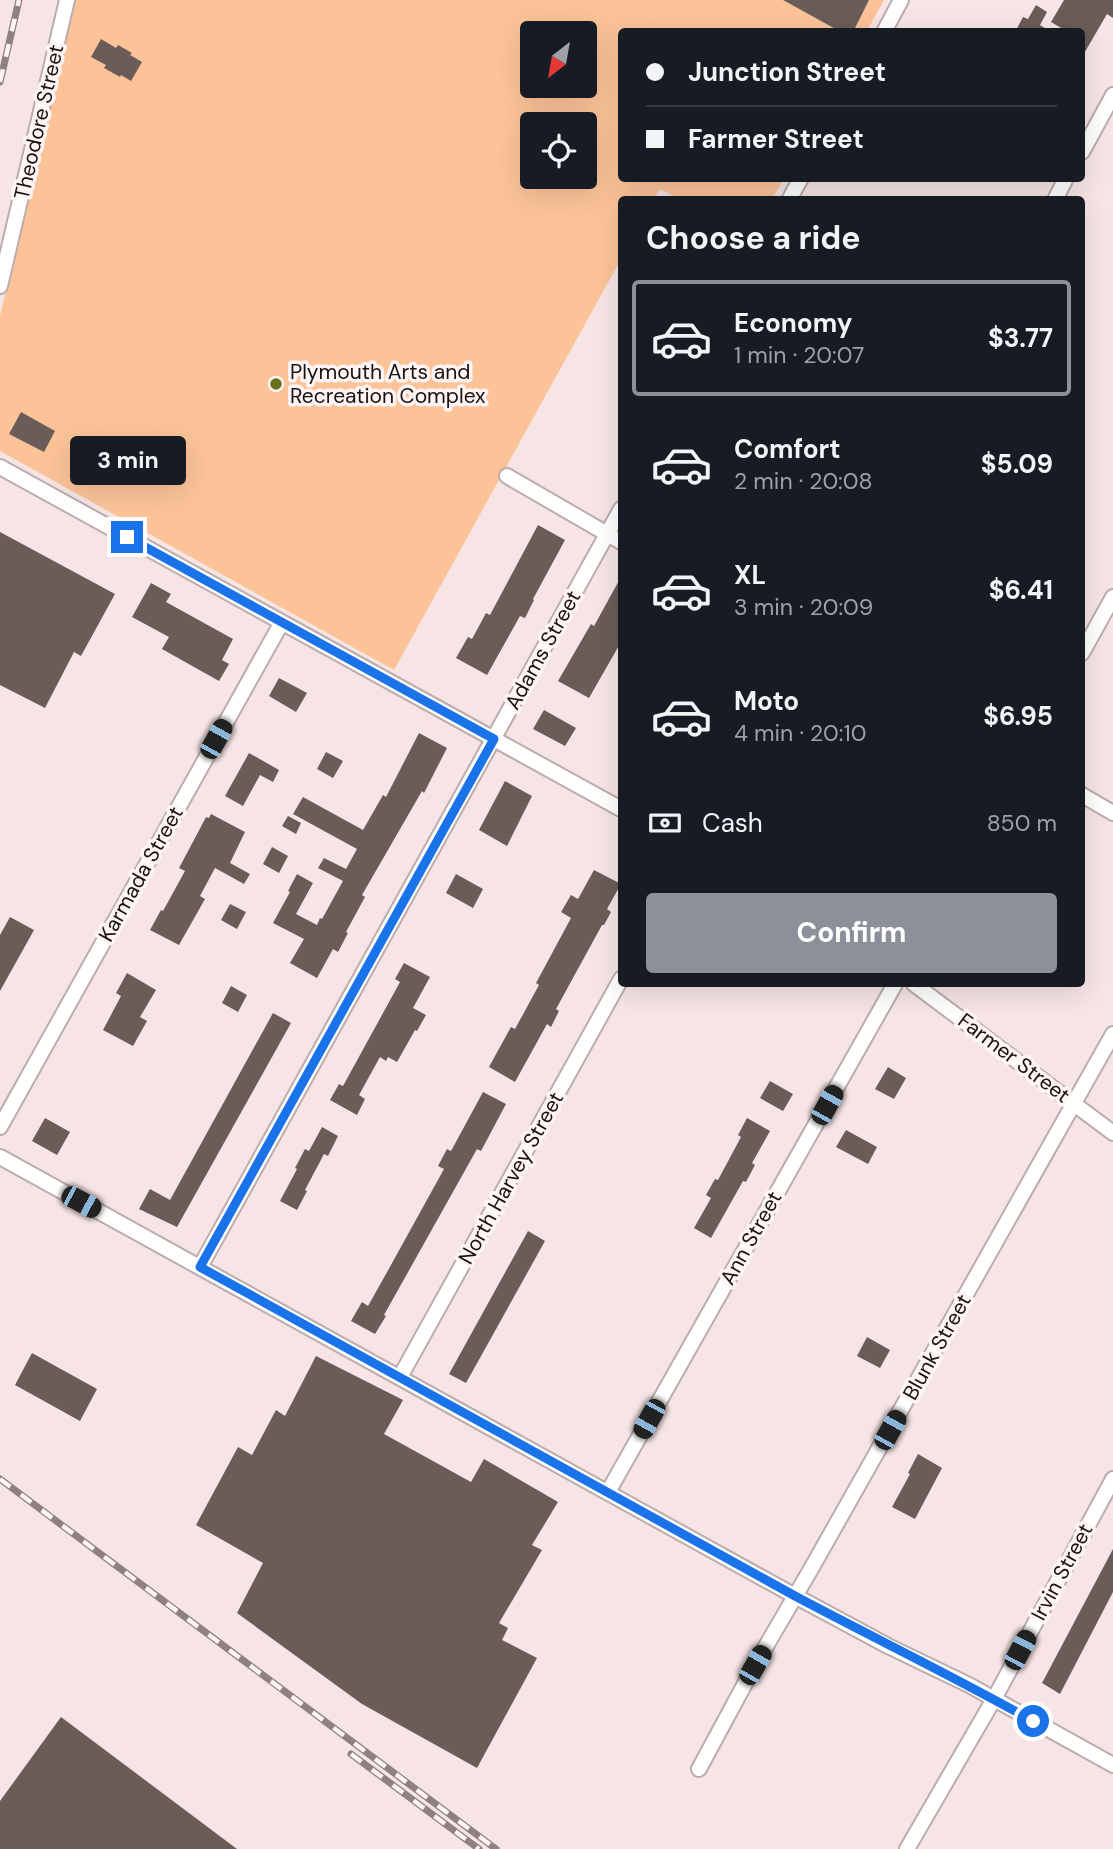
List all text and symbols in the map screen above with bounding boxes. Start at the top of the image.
north arrow [520,21,597,98]
map controls [520,21,597,189]
street label: Theodore Street [8,42,70,202]
text: Junction Street [688,55,886,89]
button: locate [520,112,597,189]
text: Farmer Street [688,122,864,156]
text: Choose a ride [646,217,861,259]
text: Economy [734,306,852,340]
icon: car [650,307,713,370]
text: $3.77 [988,321,1053,355]
text: 1 min · 20:07 [734,340,864,370]
place label: Plymouth Arts and Recreation Complex [290,358,486,410]
marker: Plymouth Arts and Recreation Complex [268,376,284,392]
text: Comfort [734,432,840,466]
icon: car [650,433,713,496]
callout: 3 min [69,435,185,484]
text: 3 min [97,445,159,475]
text: $5.09 [981,447,1053,481]
text: 2 min · 20:08 [734,466,872,496]
route end [111,521,143,553]
text: XL [734,558,766,592]
icon: car [650,559,713,622]
text: $6.41 [989,573,1053,607]
street label: Adams Street [499,585,587,715]
text: 3 min · 20:09 [734,592,873,622]
text: Moto [734,684,799,718]
icon: car [650,685,713,748]
text: $6.95 [983,699,1053,733]
car [197,716,236,762]
text: 4 min · 20:10 [734,718,866,748]
street label: Karmada Street [92,801,190,947]
icon: cash [646,804,684,842]
text: Cash [702,806,763,840]
text: 850 m [987,808,1057,838]
button: Confirm [646,893,1057,973]
street label: Farmer Street [952,1007,1076,1109]
car [808,1082,847,1128]
street label: North Harvey Street [452,1087,570,1269]
car [58,1183,105,1221]
street label: Ann Street [714,1186,788,1290]
street label: Blunk Street [896,1289,978,1405]
car [630,1396,669,1442]
car [871,1407,910,1453]
street label: Irvin Street [1025,1519,1099,1625]
car [1001,1627,1040,1673]
car [736,1642,775,1688]
route start [1017,1705,1049,1737]

